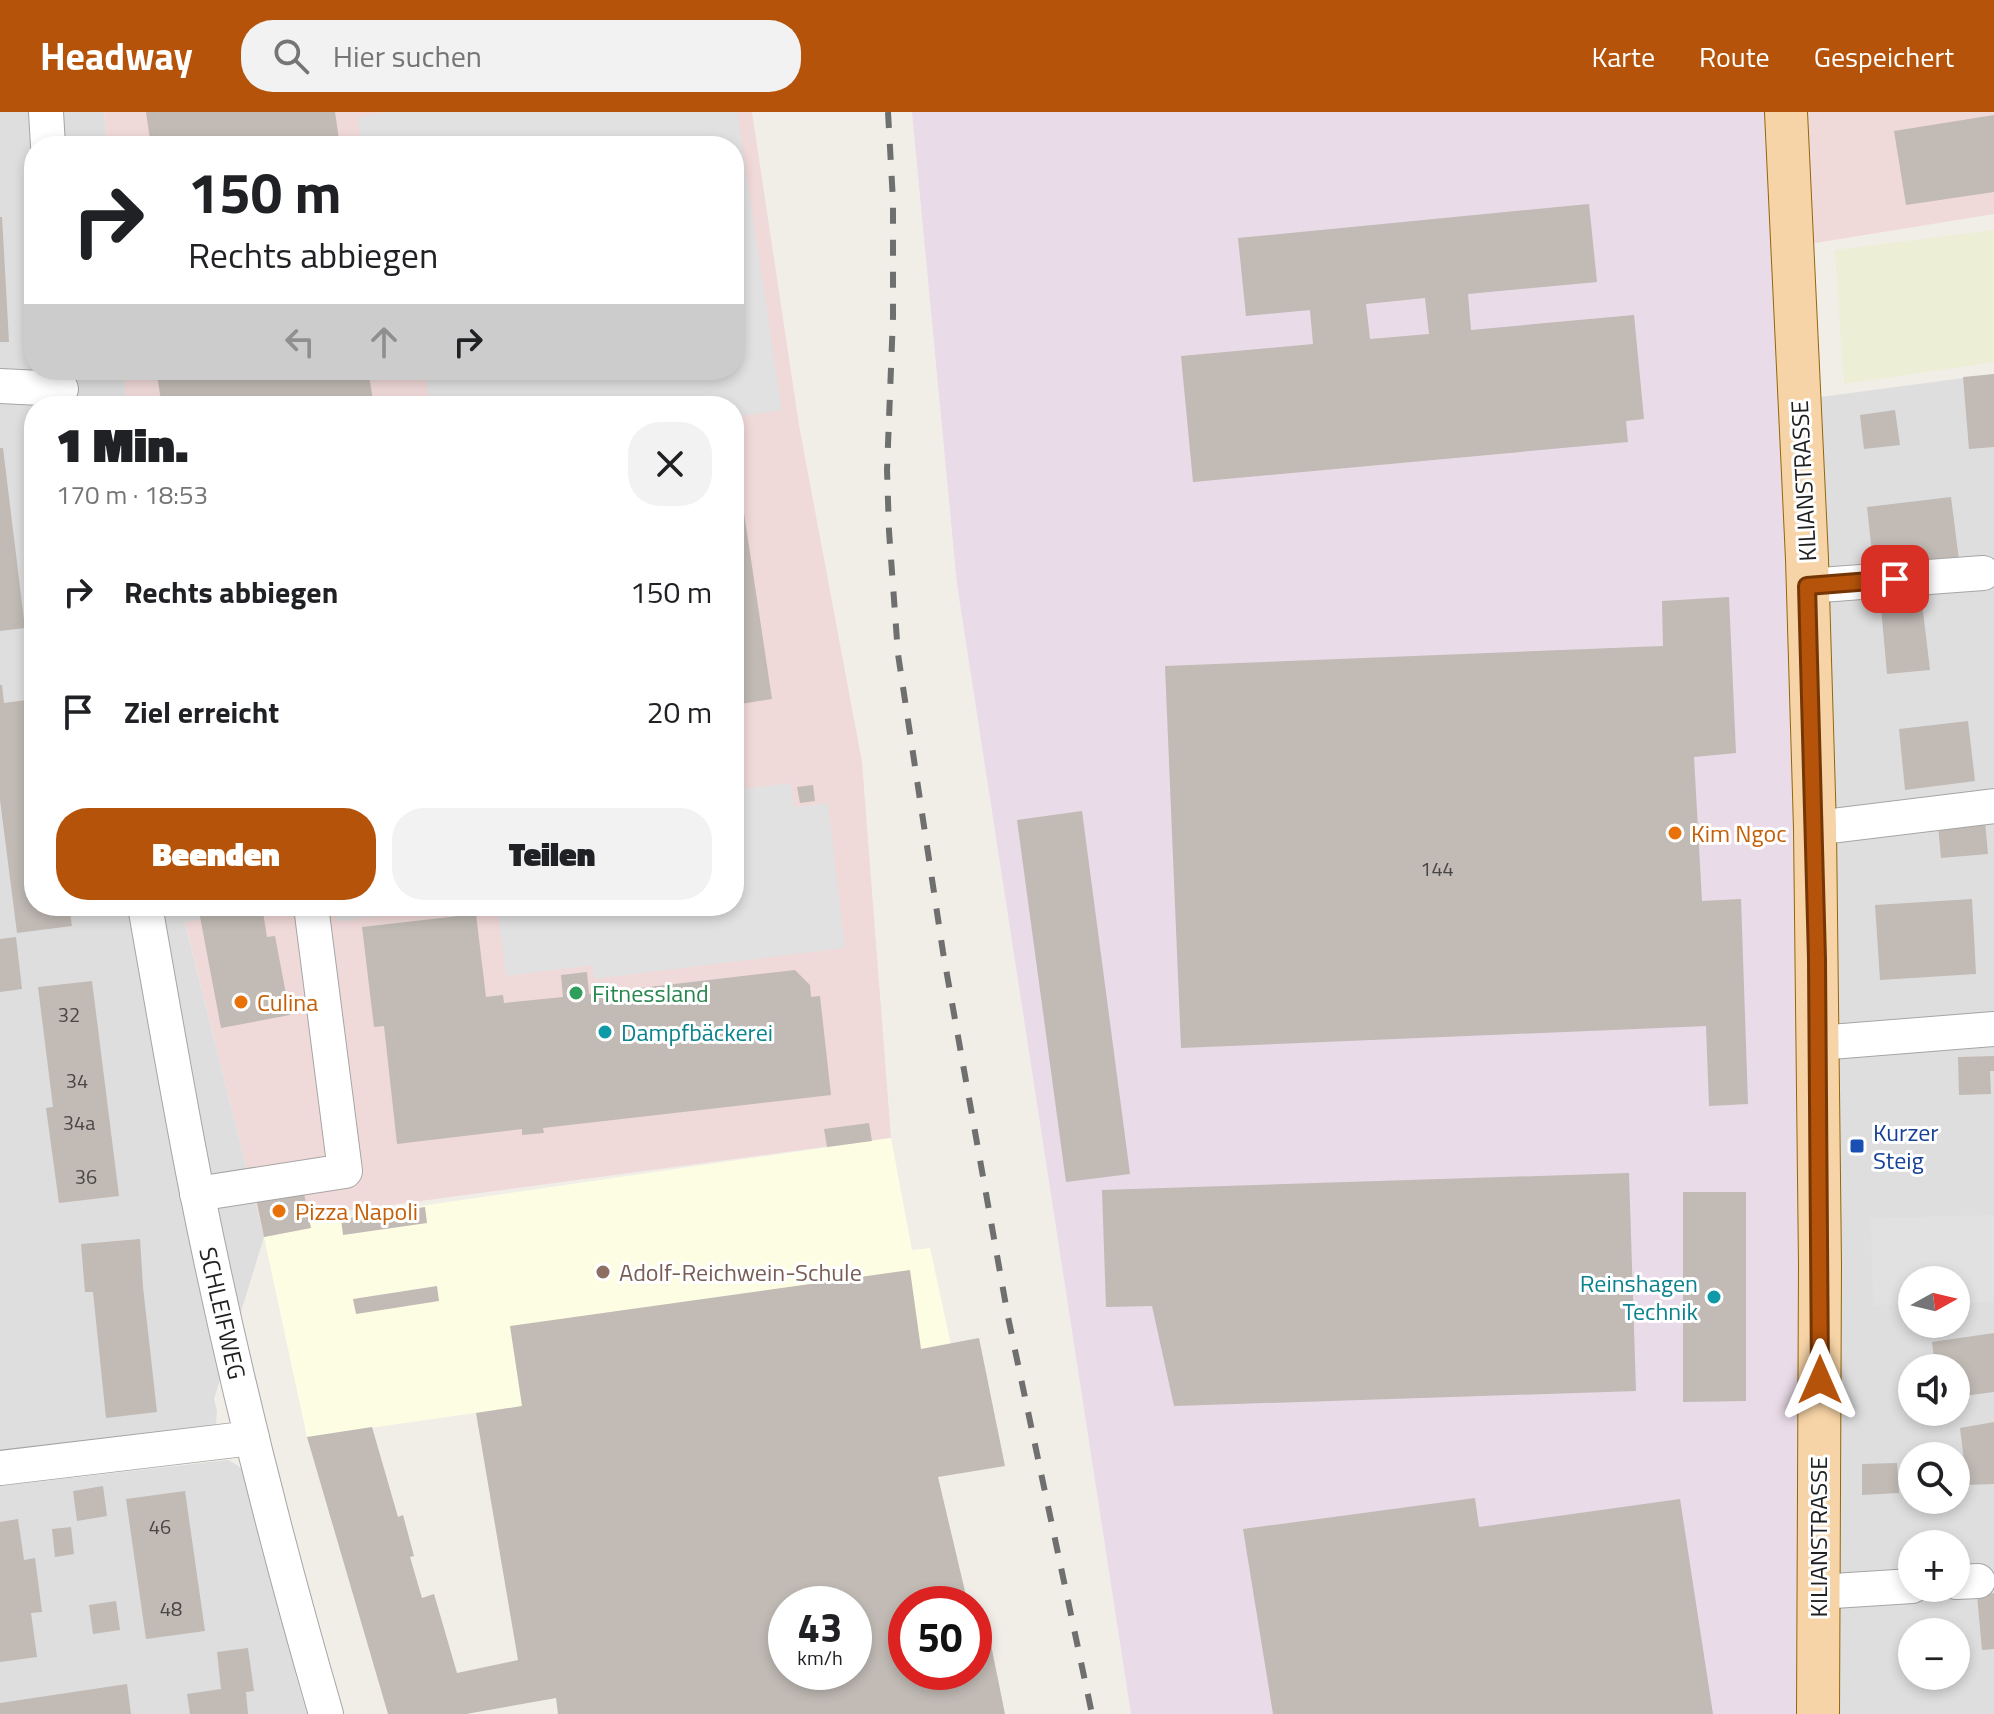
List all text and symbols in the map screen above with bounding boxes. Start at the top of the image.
search box [241,20,801,92]
text: Headway [40,27,193,85]
text: Hier suchen [333,33,482,79]
icon: search [269,34,313,78]
text: Karte [1591,35,1655,78]
text: Route [1699,35,1770,78]
text: Gespeichert [1814,35,1954,78]
text: 150 m [188,150,341,235]
icon: right [56,168,160,272]
text: Rechts abbiegen [188,227,438,282]
icon: left [278,320,322,364]
icon: ahead [362,320,406,364]
icon: right [446,320,490,364]
street label: KILIANSTRASSE [1781,400,1825,562]
text: 1 Min. [56,408,188,481]
button: close [628,422,712,506]
text: 170 m · 18:53 [56,475,208,514]
pin [1861,545,1929,613]
icon: arrive [1873,557,1917,601]
text: Rechts abbiegen [124,569,338,615]
text: 150 m [630,569,712,615]
icon: right [56,570,100,614]
text: Ziel erreicht [124,689,279,735]
text: 20 m [647,689,712,735]
icon: arrive [56,690,100,734]
button: Beenden [56,808,376,900]
button: Teilen [392,808,712,900]
place label: Kim Ngoc [1691,815,1787,851]
marker: Kim Ngoc [1666,824,1684,842]
house number: 144 [1420,853,1454,884]
place label: Fitnessland [592,975,709,1011]
place label: Culina [257,984,318,1020]
marker: Fitnessland [567,984,585,1002]
marker: Culina [232,993,250,1011]
house number: 32 [58,999,80,1030]
place label: Dampfbäckerei [621,1014,773,1050]
marker: Dampfbäckerei [596,1023,614,1041]
house number: 34 [66,1065,88,1096]
house number: 34a [63,1107,95,1138]
place label: Kurzer Steig [1873,1114,1939,1178]
marker: Kurzer Steig [1848,1137,1866,1155]
house number: 36 [75,1161,97,1192]
place label: Pizza Napoli [295,1193,418,1229]
marker: Pizza Napoli [270,1202,288,1220]
street label: SCHLEIFWEG [190,1243,256,1383]
place label: Adolf-Reichwein-Schule [619,1254,862,1290]
marker: Adolf-Reichwein-Schule [594,1263,612,1281]
place label: Reinshagen Technik [1580,1265,1698,1329]
north arrow [1898,1266,1970,1338]
map controls [1898,1266,1970,1690]
marker: Reinshagen Technik [1705,1288,1723,1306]
position arrow [1778,1338,1862,1422]
button: sound [1898,1354,1970,1426]
button: search [1898,1442,1970,1514]
street label: KILIANSTRASSE [1800,1456,1836,1618]
house number: 46 [149,1511,171,1542]
button: + [1898,1530,1970,1602]
speed limit sign: 50 [888,1586,992,1690]
house number: 48 [160,1593,182,1624]
text: 43 [798,1597,842,1658]
button: − [1898,1618,1970,1690]
text: km/h [797,1642,843,1673]

